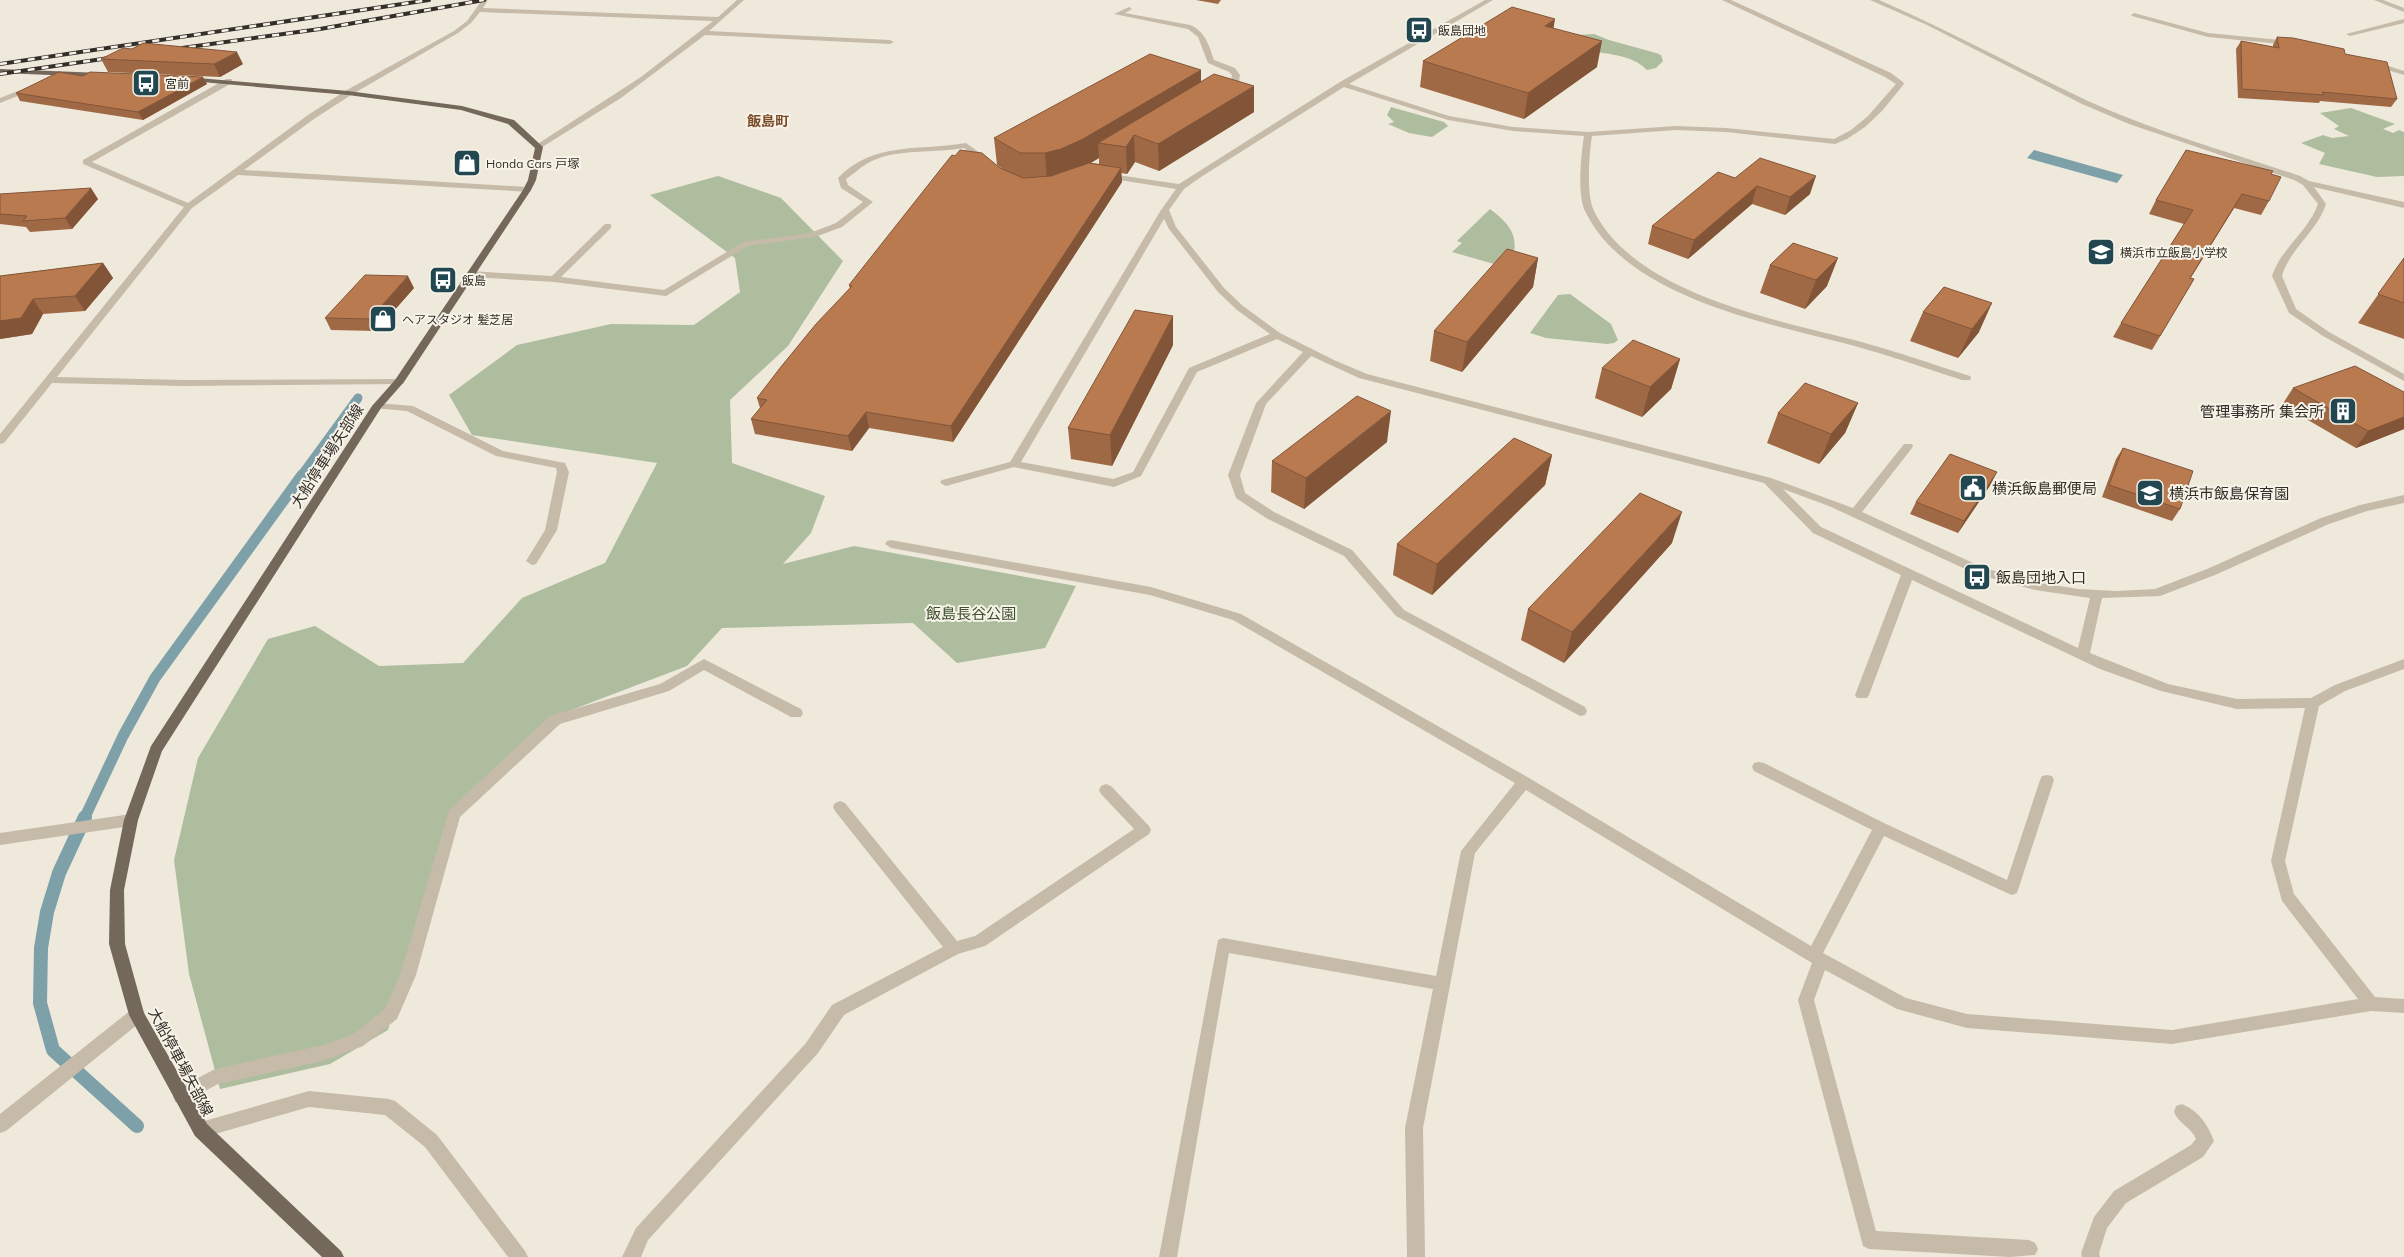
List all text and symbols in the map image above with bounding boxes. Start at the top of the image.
bus stop icon: 飯島団地 [1404,15,1434,45]
place label: 飯島団地 [1438,23,1486,38]
bus stop icon: 宮前 [131,68,161,98]
place label: 宮前 [165,76,189,91]
district label: 飯島町 [747,112,789,130]
shop icon: Honda Cars 戸塚 [452,148,482,178]
place label: Honda Cars 戸塚 [486,156,579,171]
school or university icon: 横浜市立飯島小学校 [2086,237,2116,267]
place label: 横浜市立飯島小学校 [2120,245,2228,260]
bus stop icon: 飯島 [428,265,458,295]
place label: 飯島 [462,273,486,288]
shop icon: ヘアスタジオ 髪芝居 [368,304,398,334]
place label: ヘアスタジオ 髪芝居 [402,312,513,327]
building icon: 管理事務所 集会所 [2328,396,2358,426]
street label: 大船停車場矢部線 [286,400,368,512]
place label: 管理事務所 集会所 [2200,402,2324,421]
public building icon: 横浜飯島郵便局 [1958,473,1988,503]
school or university icon: 横浜市飯島保育園 [2135,478,2165,508]
place label: 横浜飯島郵便局 [1992,479,2097,498]
place label: 横浜市飯島保育園 [2169,484,2289,503]
bus stop icon: 飯島団地入口 [1962,562,1992,592]
place label: 飯島団地入口 [1996,568,2086,587]
park label: 飯島長谷公園 [926,604,1016,623]
street label: 大船停車場矢部線 [144,1005,218,1119]

